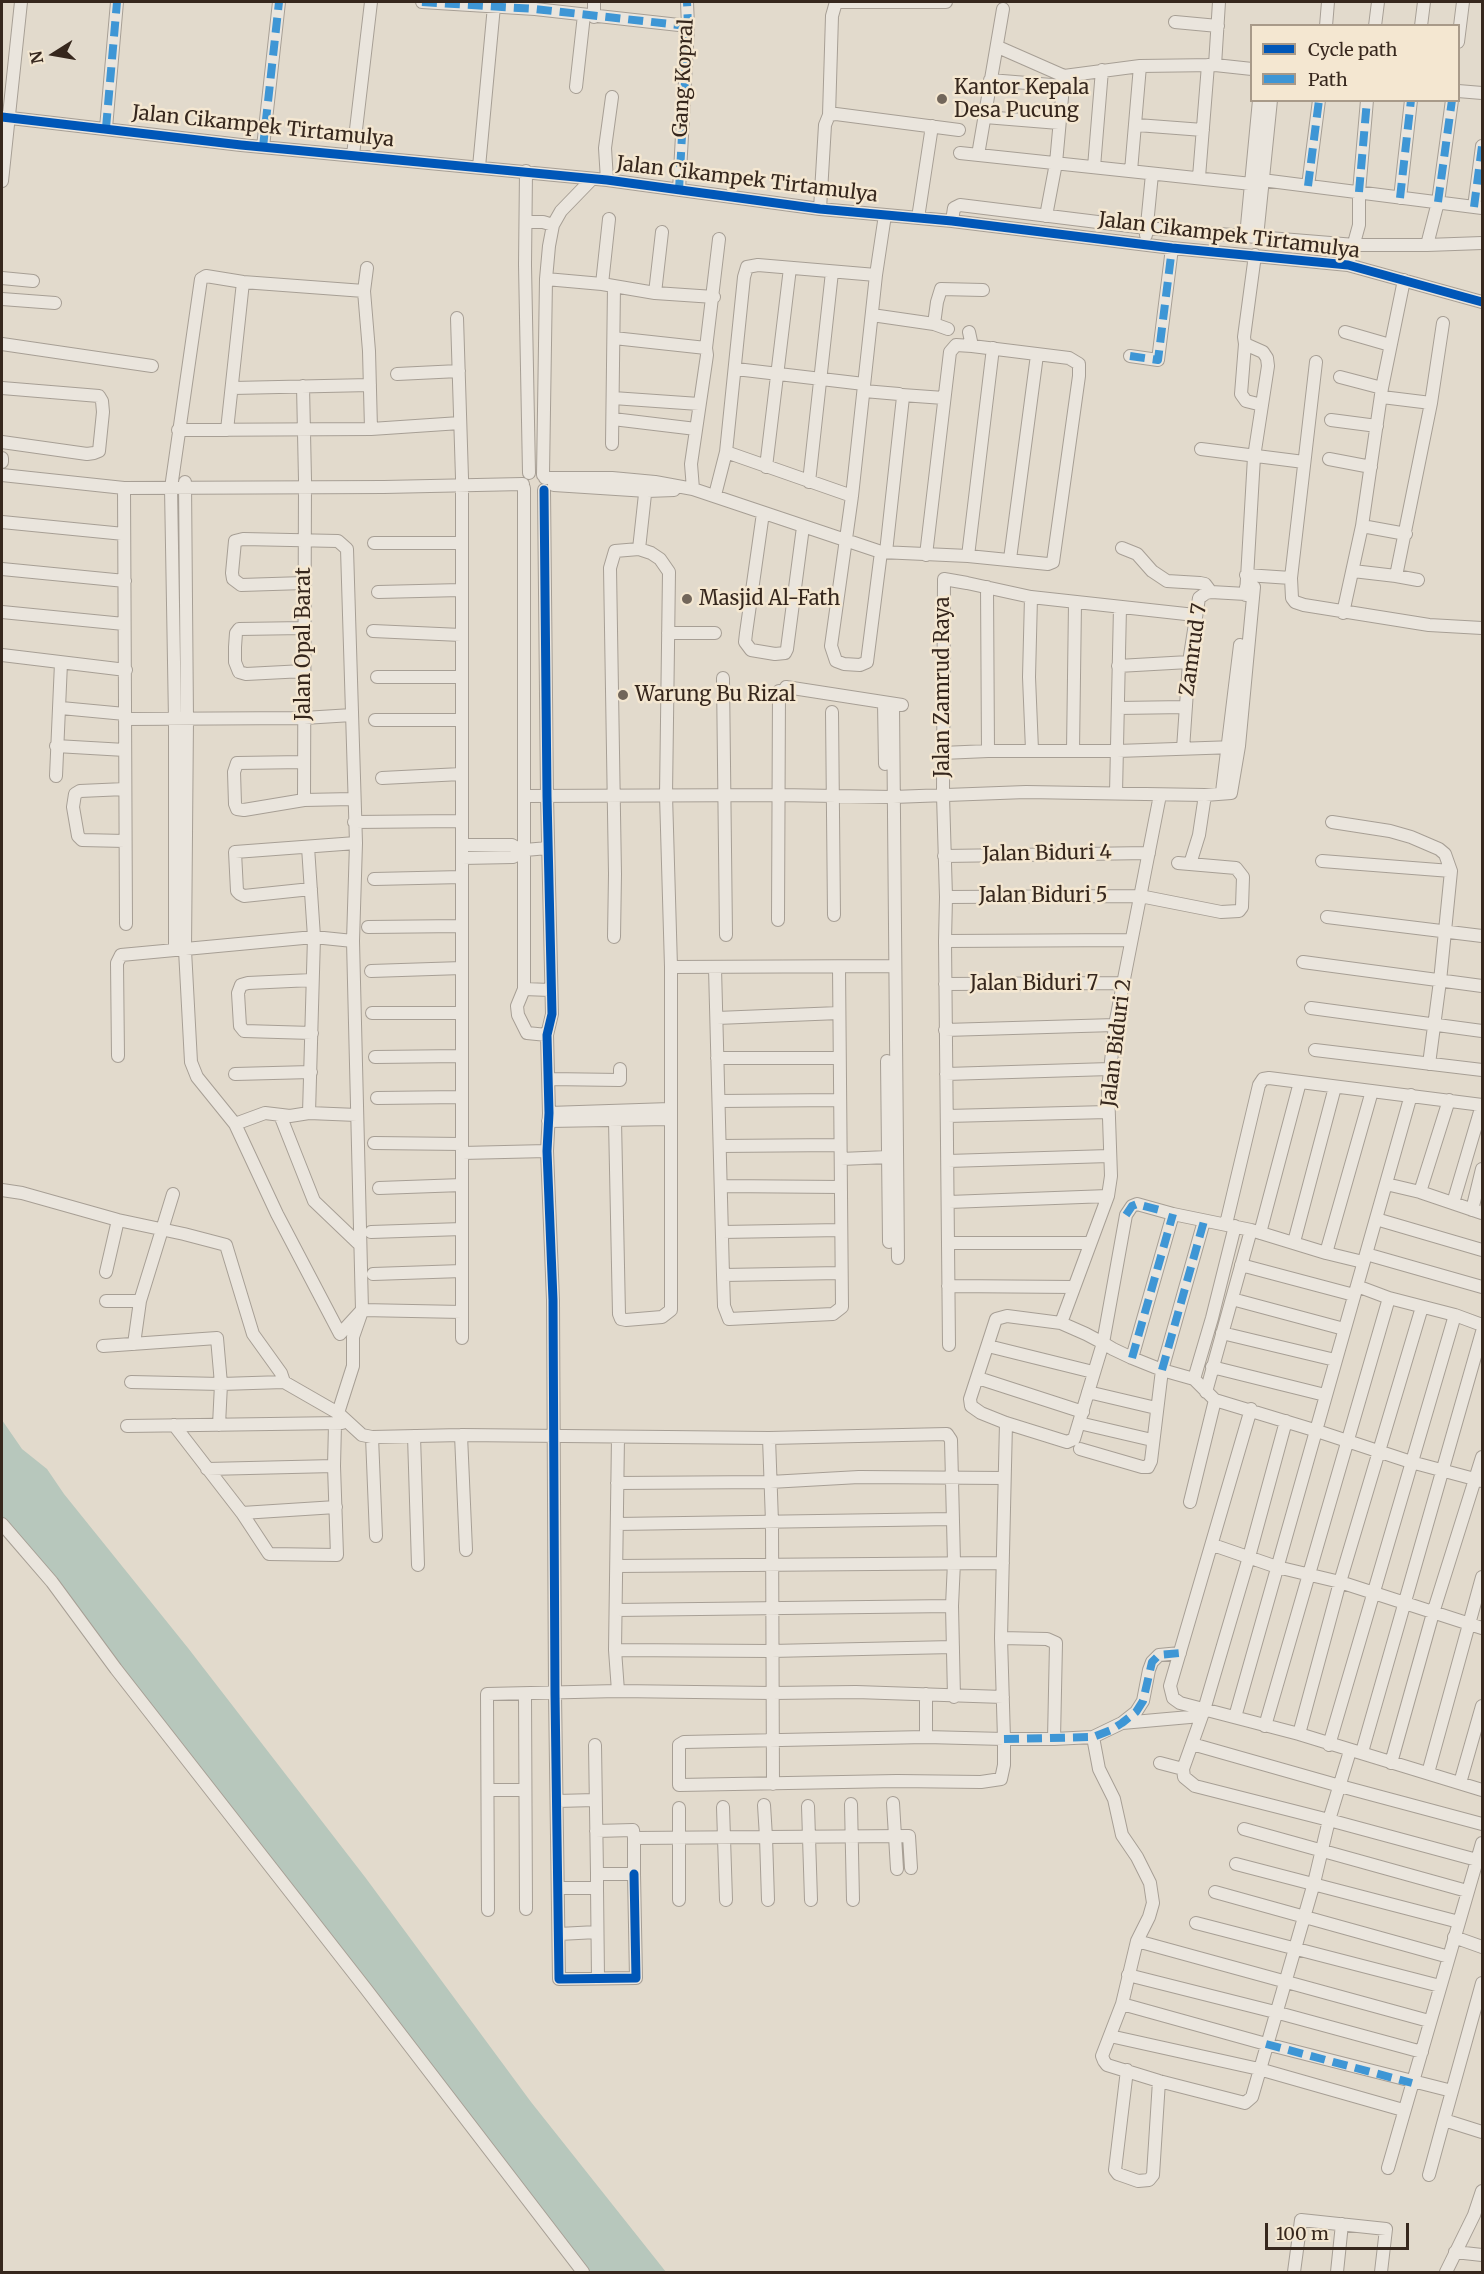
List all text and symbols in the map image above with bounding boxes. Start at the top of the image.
street label: Gang Kopral [669,18,699,138]
north arrow [24,24,84,84]
legend [1250,24,1460,102]
text: Cycle path [1308,38,1397,61]
text: N [25,49,47,66]
text: Path [1308,68,1348,91]
place label: Kantor Kepala Desa Pucung [954,76,1089,123]
marker: Kantor Kepala Desa Pucung [935,92,949,106]
street label: Jalan Cikampek Tirtamulya [131,101,395,153]
street label: Jalan Cikampek Tirtamulya [615,152,879,208]
street label: Jalan Cikampek Tirtamulya [1097,208,1361,264]
street label: Jalan Opal Barat [292,567,316,721]
place label: Masjid Al-Fath [699,587,840,611]
marker: Masjid Al-Fath [680,592,694,606]
street label: Jalan Zamrud Raya [931,596,955,778]
street label: Zamrud 7 [1176,602,1212,698]
place label: Warung Bu Rizal [635,683,796,707]
marker: Warung Bu Rizal [616,688,630,702]
street label: Jalan Biduri 4 [982,841,1112,867]
street label: Jalan Biduri 5 [979,884,1107,908]
street label: Jalan Biduri 7 [970,972,1098,996]
street label: Jalan Biduri 2 [1097,978,1137,1108]
scale bar [1268,2211,1412,2249]
text: 100 m [1276,2222,1329,2245]

